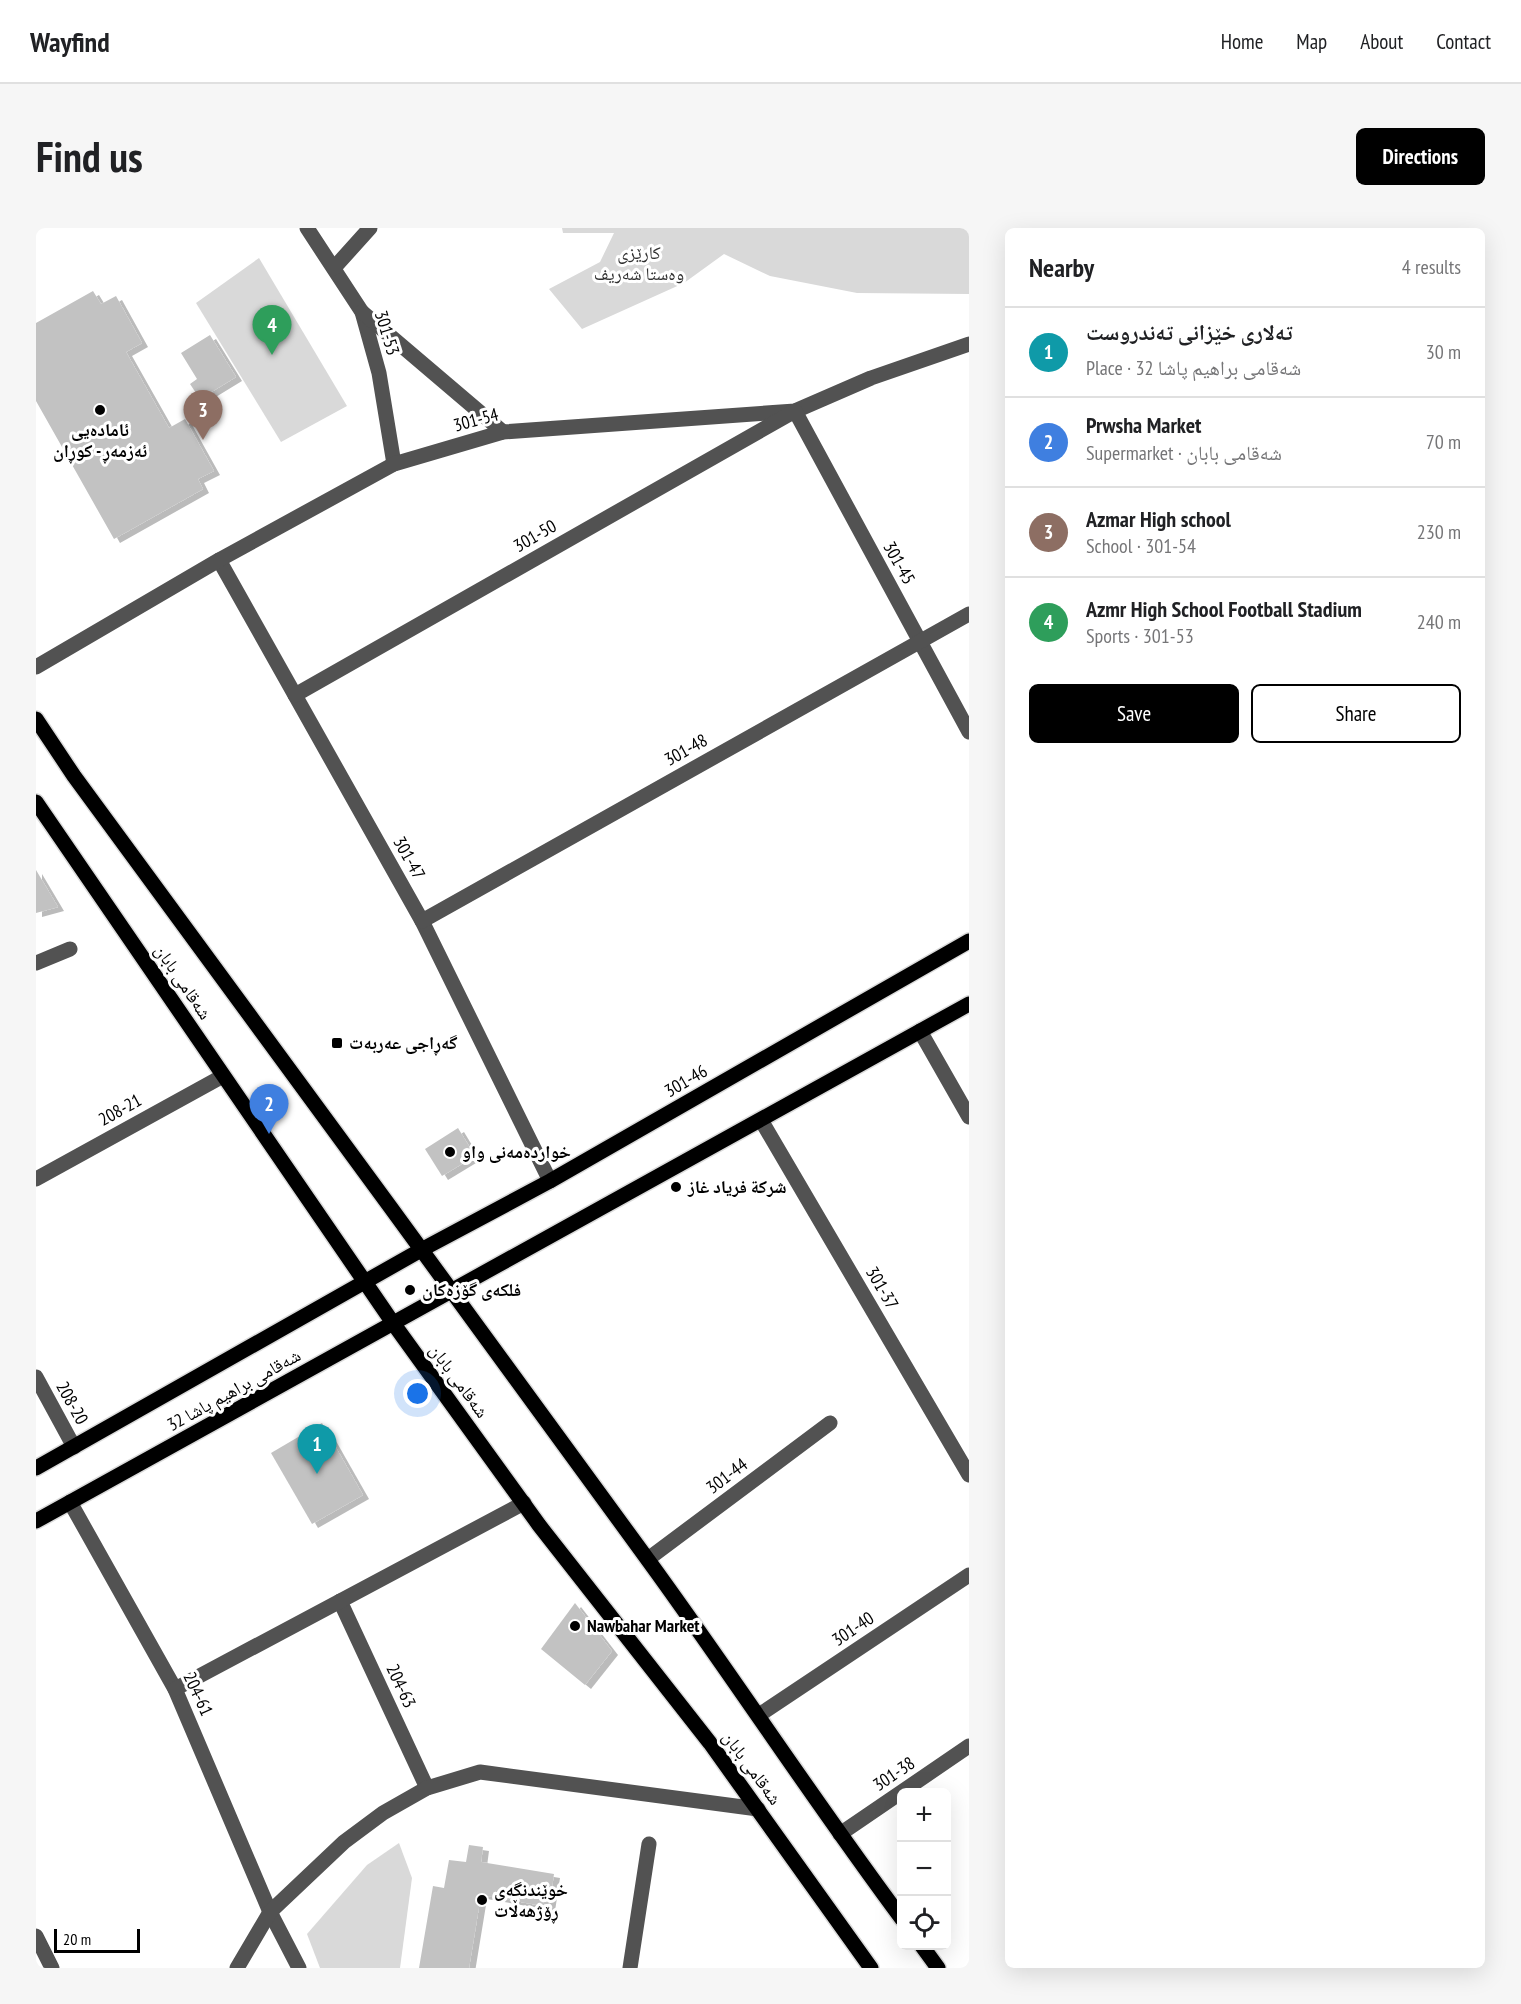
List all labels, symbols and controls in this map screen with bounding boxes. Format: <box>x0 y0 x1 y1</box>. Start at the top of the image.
text: Wayfind <box>30 23 110 60</box>
text: Home <box>1221 28 1263 55</box>
text: Map <box>1296 28 1327 55</box>
text: About <box>1360 28 1403 55</box>
text: Contact <box>1436 28 1491 55</box>
button: Directions <box>1356 128 1485 185</box>
text: Find us <box>36 129 143 184</box>
park label: کارێزی وەستا شەریف <box>594 241 684 285</box>
text: Nearby <box>1029 251 1094 284</box>
text: 4 results <box>1402 254 1461 280</box>
pin: 4 <box>252 306 292 355</box>
street label: 301-53 <box>370 308 405 358</box>
text: تەلاری خێزانی تەندروست <box>1086 318 1293 346</box>
text: 1 <box>1044 339 1053 365</box>
text: 30 m <box>1426 339 1461 365</box>
text: Place · شەقامی براهیم پاشا 32 <box>1086 355 1301 381</box>
pin: 3 <box>184 390 222 440</box>
street label: 301-54 <box>451 402 501 437</box>
marker: ئامادەیی ئەزمەڕ - کوڕان <box>93 403 107 417</box>
text: Prwsha Market <box>1086 411 1202 439</box>
place label: ئامادەیی ئەزمەڕ - کوڕان <box>53 418 147 464</box>
text: 2 <box>1044 429 1053 455</box>
text: 70 m <box>1426 429 1461 455</box>
text: Supermarket · شەقامی بابان <box>1086 440 1282 466</box>
text: Azmar High school <box>1086 505 1231 533</box>
street label: 301-50 <box>509 514 560 557</box>
text: 3 <box>1044 519 1053 545</box>
text: 230 m <box>1417 519 1461 545</box>
text: School · 301-54 <box>1086 533 1196 559</box>
street label: 301-45 <box>878 537 921 588</box>
text: Azmr High School Football Stadium <box>1086 595 1362 623</box>
text: 4 <box>1044 609 1053 635</box>
text: 240 m <box>1417 609 1461 635</box>
text: Sports · 301-53 <box>1086 623 1194 649</box>
button: Save <box>1029 684 1239 743</box>
button: Share <box>1251 684 1461 743</box>
street label: 301-48 <box>660 728 711 771</box>
street label: 301-47 <box>388 832 431 883</box>
street label: شەقامی بابان <box>150 940 217 1024</box>
place label: گەڕاجی عەربەت <box>349 1031 457 1056</box>
marker: گەڕاجی عەربەت <box>330 1036 344 1050</box>
street label: 301-46 <box>660 1059 711 1102</box>
pin: 2 <box>250 1084 288 1134</box>
street label: 208-21 <box>94 1088 145 1131</box>
place label: خواردەمەنی واو <box>462 1140 571 1163</box>
marker: خواردەمەنی واو <box>443 1145 457 1159</box>
place label: شرکة فرياد غاز <box>687 1175 787 1198</box>
marker: شرکة فرياد غاز <box>669 1180 683 1194</box>
street label: 301-37 <box>861 1262 904 1313</box>
place label: فلکەی گۆزەکان <box>422 1278 521 1301</box>
marker: فلکەی گۆزەکان <box>403 1283 417 1297</box>
street label: شەقامی بابان <box>425 1339 494 1422</box>
street label: شەقامی براهیم پاشا 32 <box>163 1343 305 1437</box>
street label: 208-20 <box>51 1377 94 1428</box>
your location <box>403 1379 432 1408</box>
pin: 1 <box>298 1424 336 1474</box>
street label: 301-44 <box>702 1453 752 1499</box>
street label: 301-40 <box>827 1606 878 1651</box>
place label: Nawbahar Market <box>587 1614 700 1637</box>
marker: Nawbahar Market <box>568 1619 582 1633</box>
street label: 204-63 <box>381 1660 422 1711</box>
street label: 204-61 <box>178 1668 219 1719</box>
street label: شەقامی بابان <box>718 1726 787 1809</box>
street label: 301-38 <box>868 1751 919 1796</box>
map controls <box>897 1788 951 1950</box>
button: + <box>897 1788 951 1842</box>
button: − <box>897 1842 951 1896</box>
place label: خوێندنگەی ڕۆژهەڵات <box>494 1878 568 1924</box>
marker: خوێندنگەی ڕۆژهەڵات <box>475 1893 489 1907</box>
button: locate <box>897 1896 951 1950</box>
scale bar <box>54 1926 140 1954</box>
text: 20 m <box>63 1929 91 1949</box>

